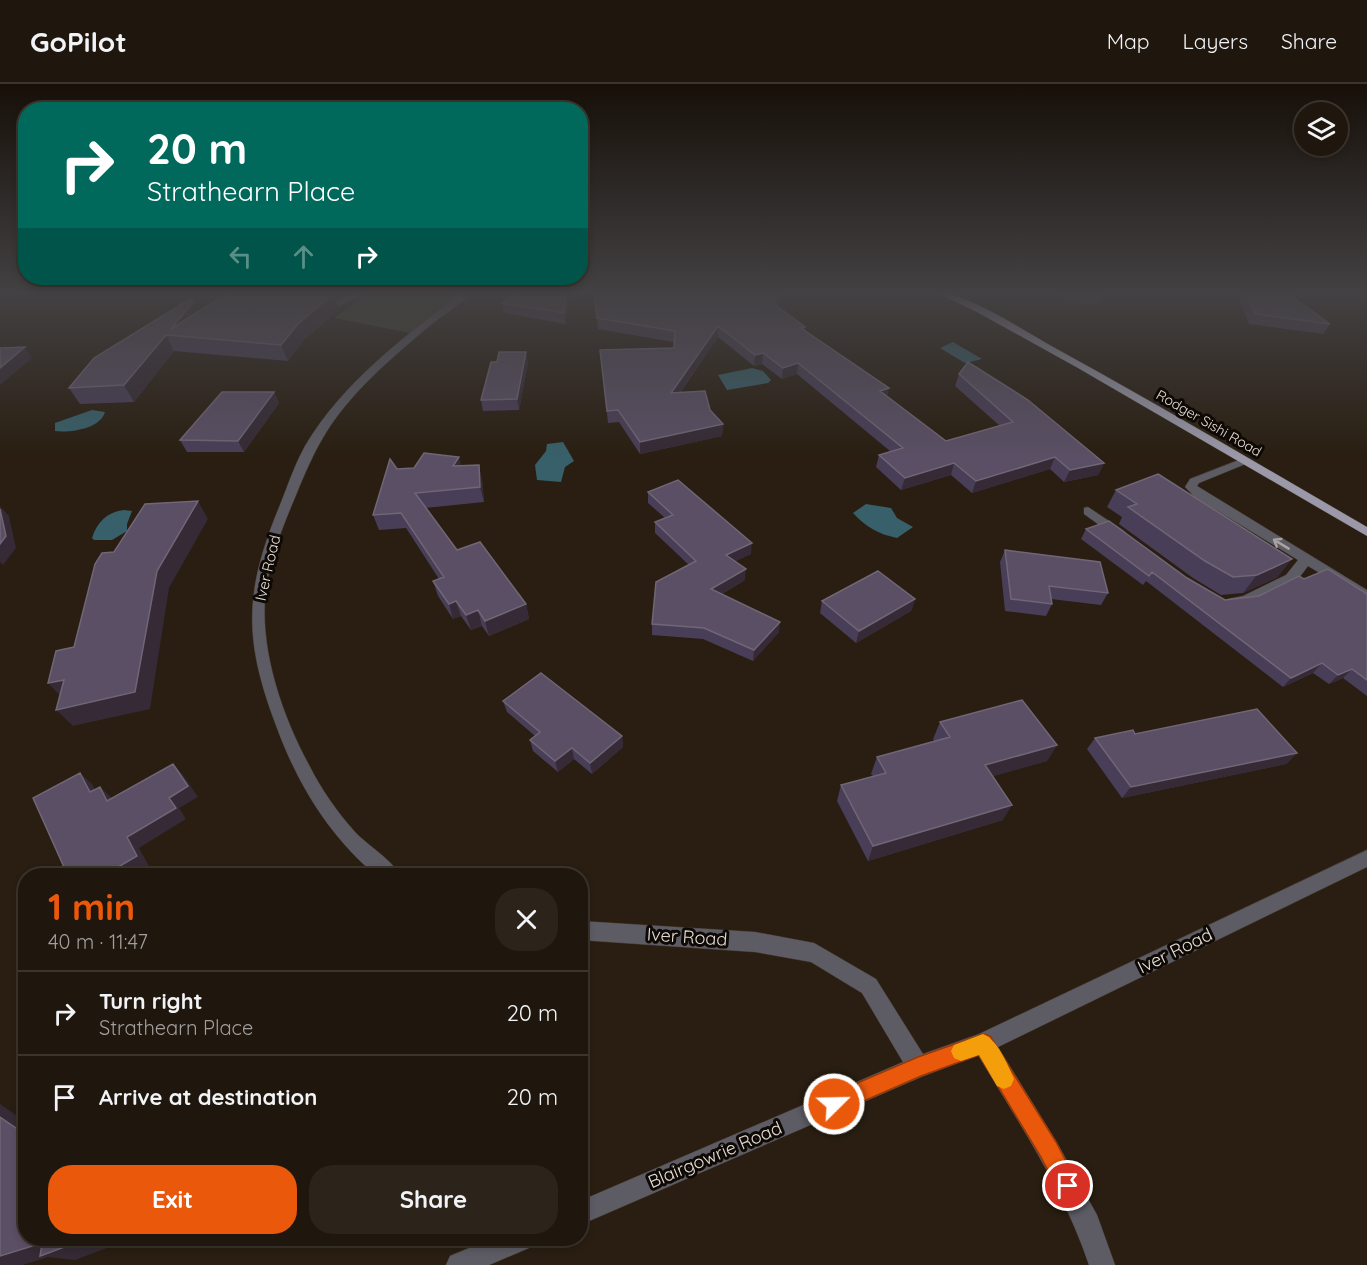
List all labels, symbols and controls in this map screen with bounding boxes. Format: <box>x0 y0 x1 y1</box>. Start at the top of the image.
text: GoPilot <box>30 24 127 59</box>
text: Map <box>1107 28 1150 54</box>
text: Layers <box>1183 28 1248 54</box>
text: Share <box>1281 28 1337 54</box>
map controls <box>1294 102 1348 156</box>
button: layers <box>1294 102 1348 156</box>
text: 20 m <box>147 122 247 175</box>
icon: right <box>48 126 126 204</box>
text: Strathearn Place <box>147 174 355 208</box>
icon: left <box>224 240 257 273</box>
icon: ahead <box>287 240 320 273</box>
icon: right <box>350 240 383 273</box>
street label: Rodger Sishi Road <box>1153 386 1265 460</box>
street label: Iver Road <box>251 533 284 603</box>
one-way arrow <box>1273 537 1290 549</box>
text: 1 min <box>48 884 135 929</box>
button: close <box>495 888 558 951</box>
street label: Iver Road <box>646 922 728 951</box>
street label: Iver Road <box>1134 923 1216 979</box>
text: 40 m · 11:47 <box>48 929 148 954</box>
text: Turn right <box>99 987 203 1015</box>
icon: right <box>48 997 81 1030</box>
text: 20 m <box>507 999 558 1027</box>
text: Strathearn Place <box>99 1015 253 1040</box>
position arrow <box>802 1072 866 1136</box>
icon: arrive <box>48 1081 81 1114</box>
text: Arrive at destination <box>99 1083 317 1111</box>
text: 20 m <box>507 1083 558 1111</box>
street label: Blairgowrie Road <box>644 1116 785 1193</box>
pin <box>1042 1160 1093 1211</box>
button: Exit <box>48 1165 297 1234</box>
button: Share <box>309 1165 558 1234</box>
icon: arrive <box>1051 1169 1084 1202</box>

